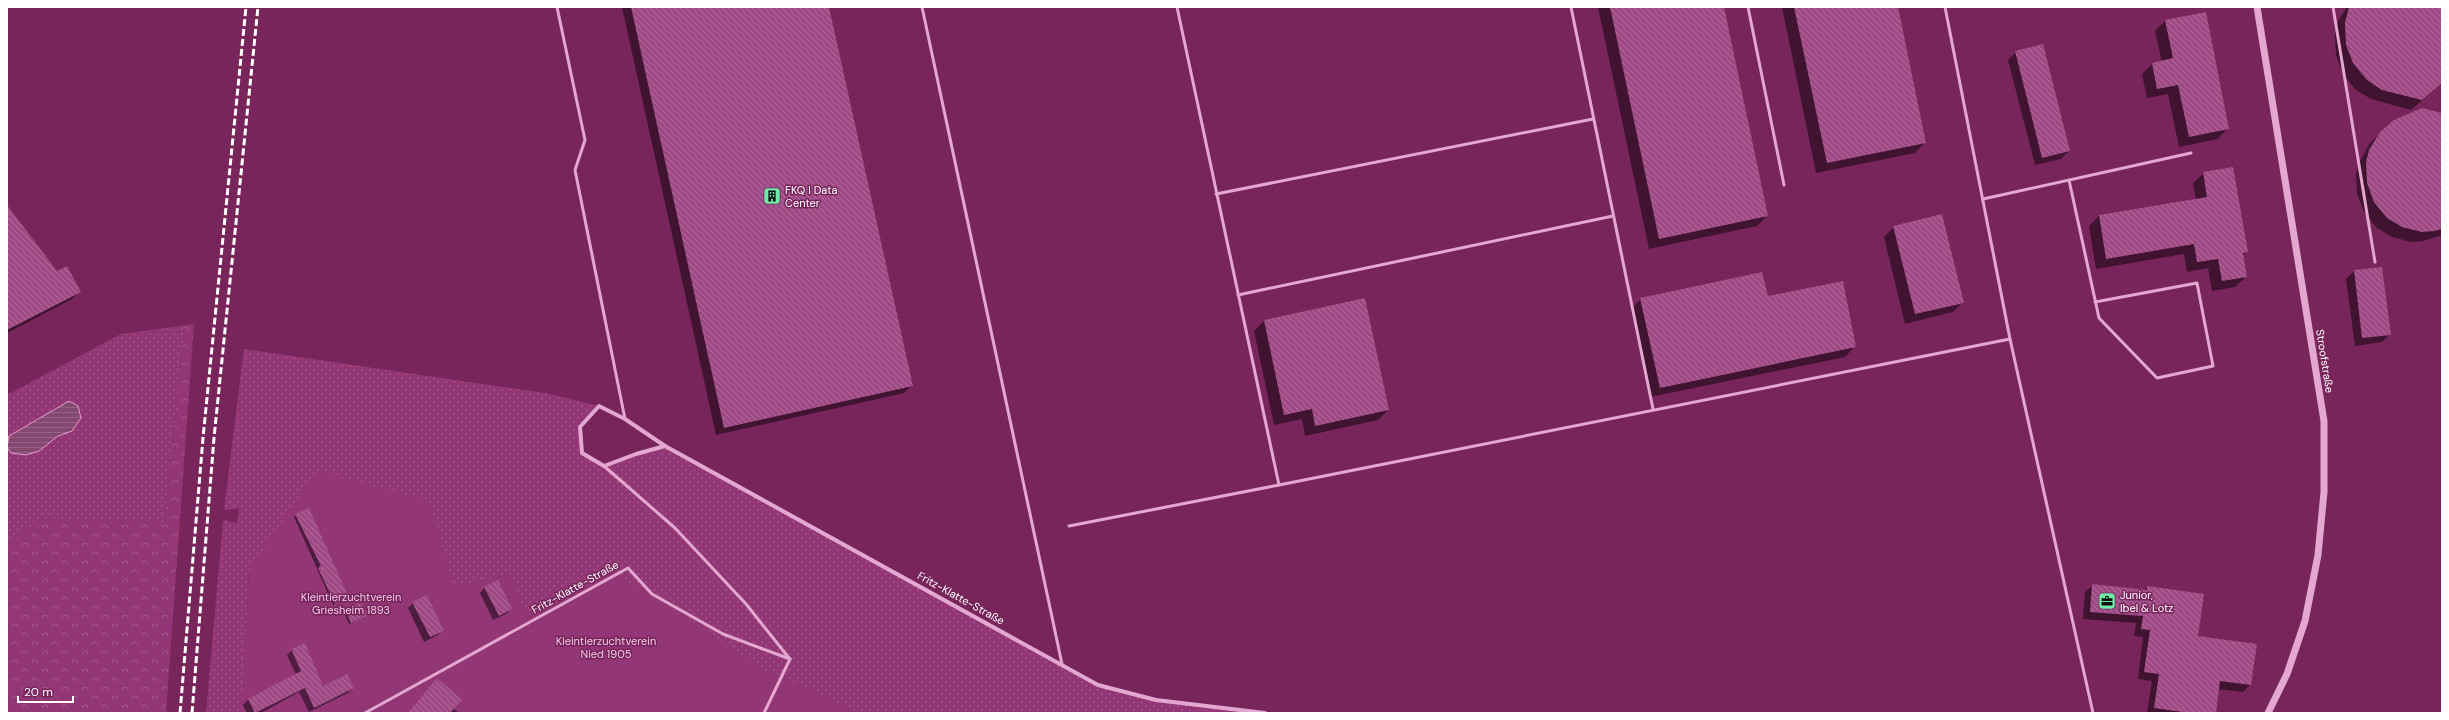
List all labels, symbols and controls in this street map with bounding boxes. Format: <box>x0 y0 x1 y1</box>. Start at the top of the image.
place label: FKQ I Data Center <box>785 183 838 210</box>
building icon: FKQ I Data Center <box>762 186 782 206</box>
street label: Stroofstraße <box>2313 328 2337 394</box>
street label: Fritz-Klatte-Straße <box>529 557 621 617</box>
street label: Fritz-Klatte-Straße <box>915 568 1007 628</box>
place label: Junior, Ibel & Lotz <box>2120 588 2173 615</box>
park label: Kleintierzuchtverein Griesheim 1893 <box>301 590 401 617</box>
office icon: Junior, Ibel & Lotz <box>2097 591 2117 611</box>
park label: Kleintierzuchtverein Nied 1905 <box>556 634 656 661</box>
scale bar <box>18 678 73 704</box>
text: 20 m <box>24 684 53 700</box>

